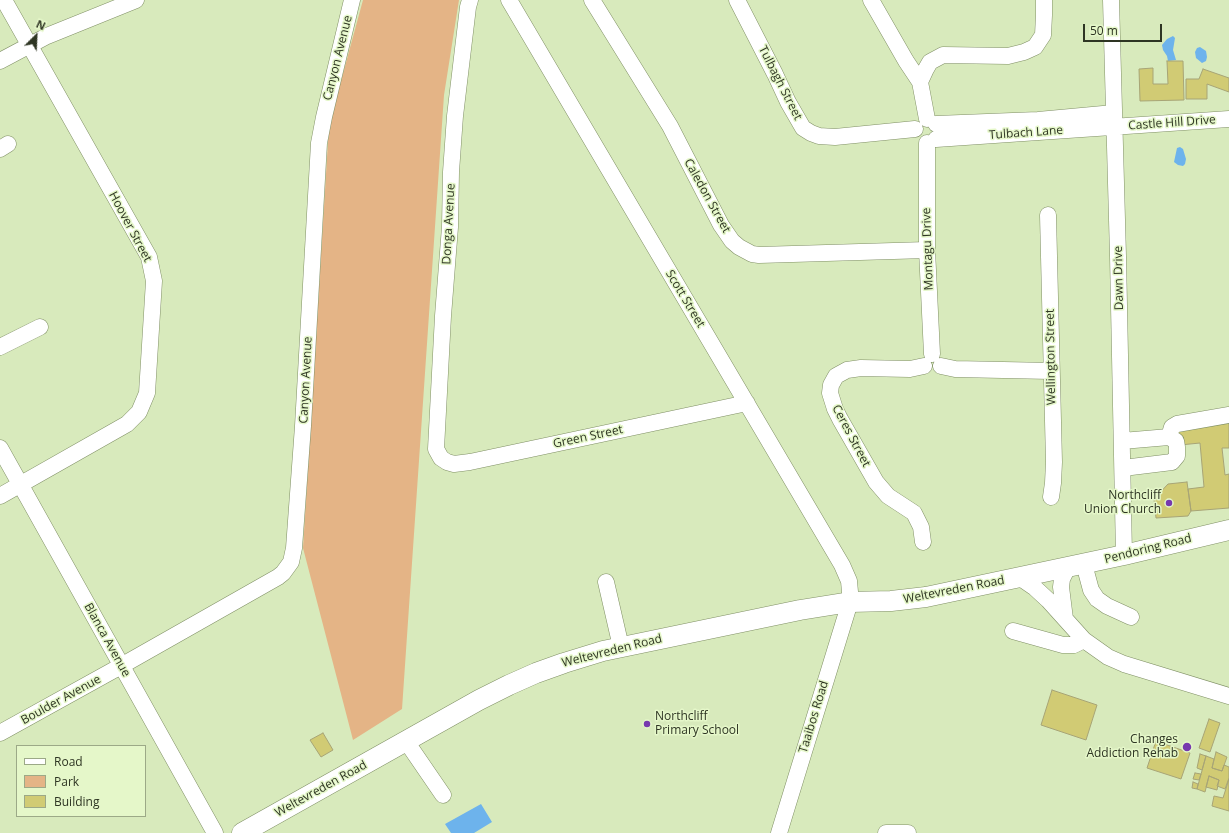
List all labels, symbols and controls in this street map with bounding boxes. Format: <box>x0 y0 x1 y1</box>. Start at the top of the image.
street label: Canyon Avenue <box>320 14 356 102</box>
north arrow <box>16 16 56 56</box>
text: N <box>34 16 48 33</box>
scale bar <box>1085 16 1164 42</box>
text: 50 m <box>1090 22 1118 39</box>
street label: Tulbagh Street <box>755 43 805 123</box>
street label: Castle Hill Drive <box>1128 113 1216 133</box>
street label: Tulbach Lane <box>988 123 1064 143</box>
street label: Caledon Street <box>681 156 733 236</box>
street label: Donga Avenue <box>440 183 458 265</box>
street label: Hoover Street <box>105 189 155 265</box>
street label: Montagu Drive <box>919 207 937 291</box>
street label: Dawn Drive <box>1111 246 1127 310</box>
street label: Scott Street <box>662 268 708 330</box>
street label: Wellington Street <box>1043 309 1059 405</box>
street label: Canyon Avenue <box>297 336 315 424</box>
street label: Ceres Street <box>829 402 873 470</box>
street label: Green Street <box>552 423 624 451</box>
place label: Northcliff Union Church <box>1084 489 1161 517</box>
marker: Northcliff Union Church <box>1164 498 1174 508</box>
street label: Pendoring Road <box>1103 531 1193 567</box>
street label: Weltevreden Road <box>902 573 1006 607</box>
street label: Blanca Avenue <box>81 601 133 679</box>
street label: Weltevreden Road <box>560 632 664 670</box>
street label: Boulder Avenue <box>18 672 104 728</box>
street label: Taaibos Road <box>796 679 832 755</box>
place label: Northcliff Primary School <box>655 710 739 738</box>
marker: Northcliff Primary School <box>642 719 652 729</box>
place label: Changes Addiction Rehab <box>1086 733 1178 761</box>
marker: Changes Addiction Rehab <box>1181 741 1193 753</box>
legend <box>16 745 146 817</box>
text: Road <box>54 753 83 770</box>
street label: Weltevreden Road <box>273 758 369 820</box>
text: Park <box>54 773 79 790</box>
text: Building <box>54 793 99 810</box>

